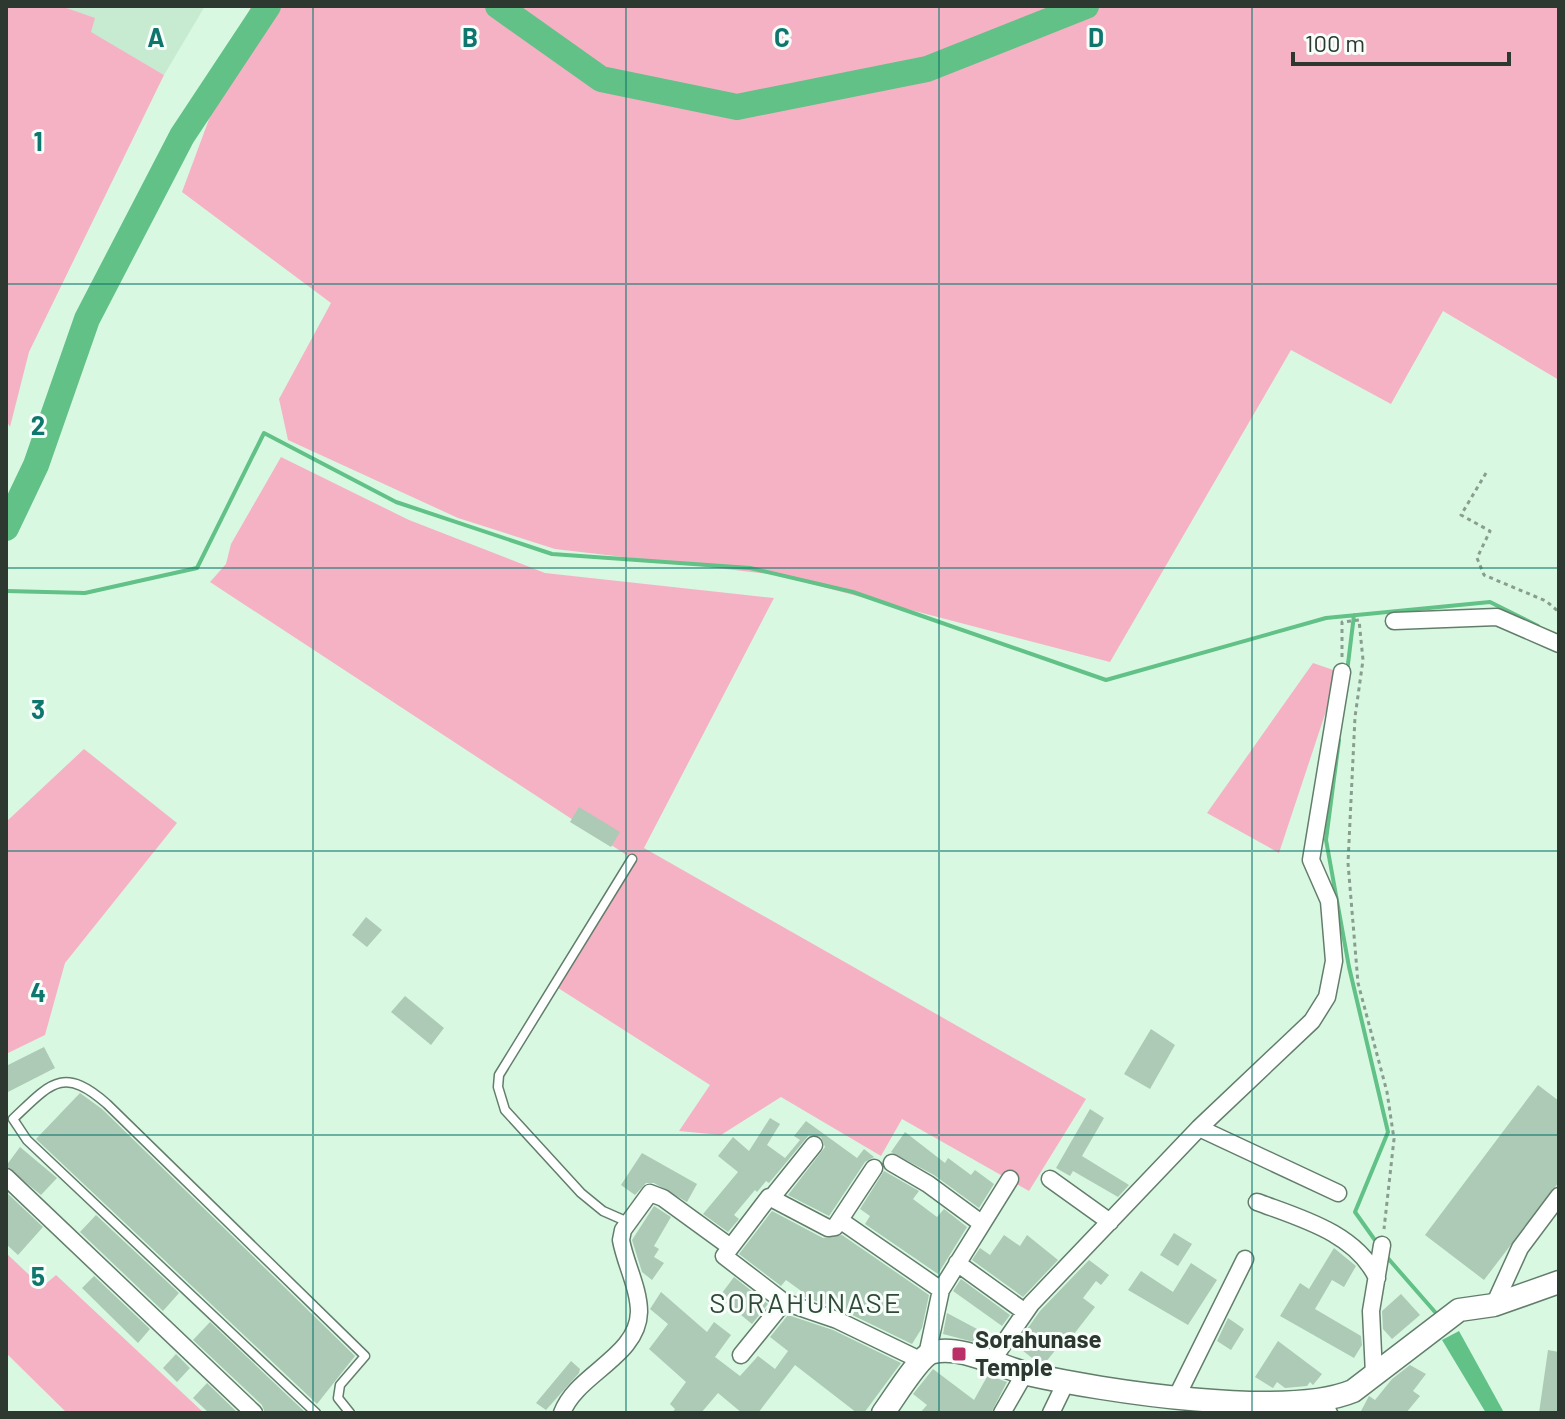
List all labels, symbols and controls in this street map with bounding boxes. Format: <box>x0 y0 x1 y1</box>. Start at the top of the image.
scale bar <box>1293 16 1509 66</box>
text: A <box>147 21 165 52</box>
text: B <box>462 21 478 52</box>
text: C <box>774 21 790 52</box>
text: D <box>1088 21 1104 52</box>
text: 100 m <box>1305 28 1365 57</box>
text: 1 <box>33 125 43 156</box>
text: 2 <box>31 409 45 440</box>
text: 3 <box>31 693 45 724</box>
text: 4 <box>30 976 46 1007</box>
text: 5 <box>31 1260 45 1291</box>
district label: SORAHUNASE <box>709 1285 903 1319</box>
place label: Sorahunase Temple <box>975 1324 1102 1381</box>
marker: Sorahunase Temple <box>950 1345 968 1363</box>

